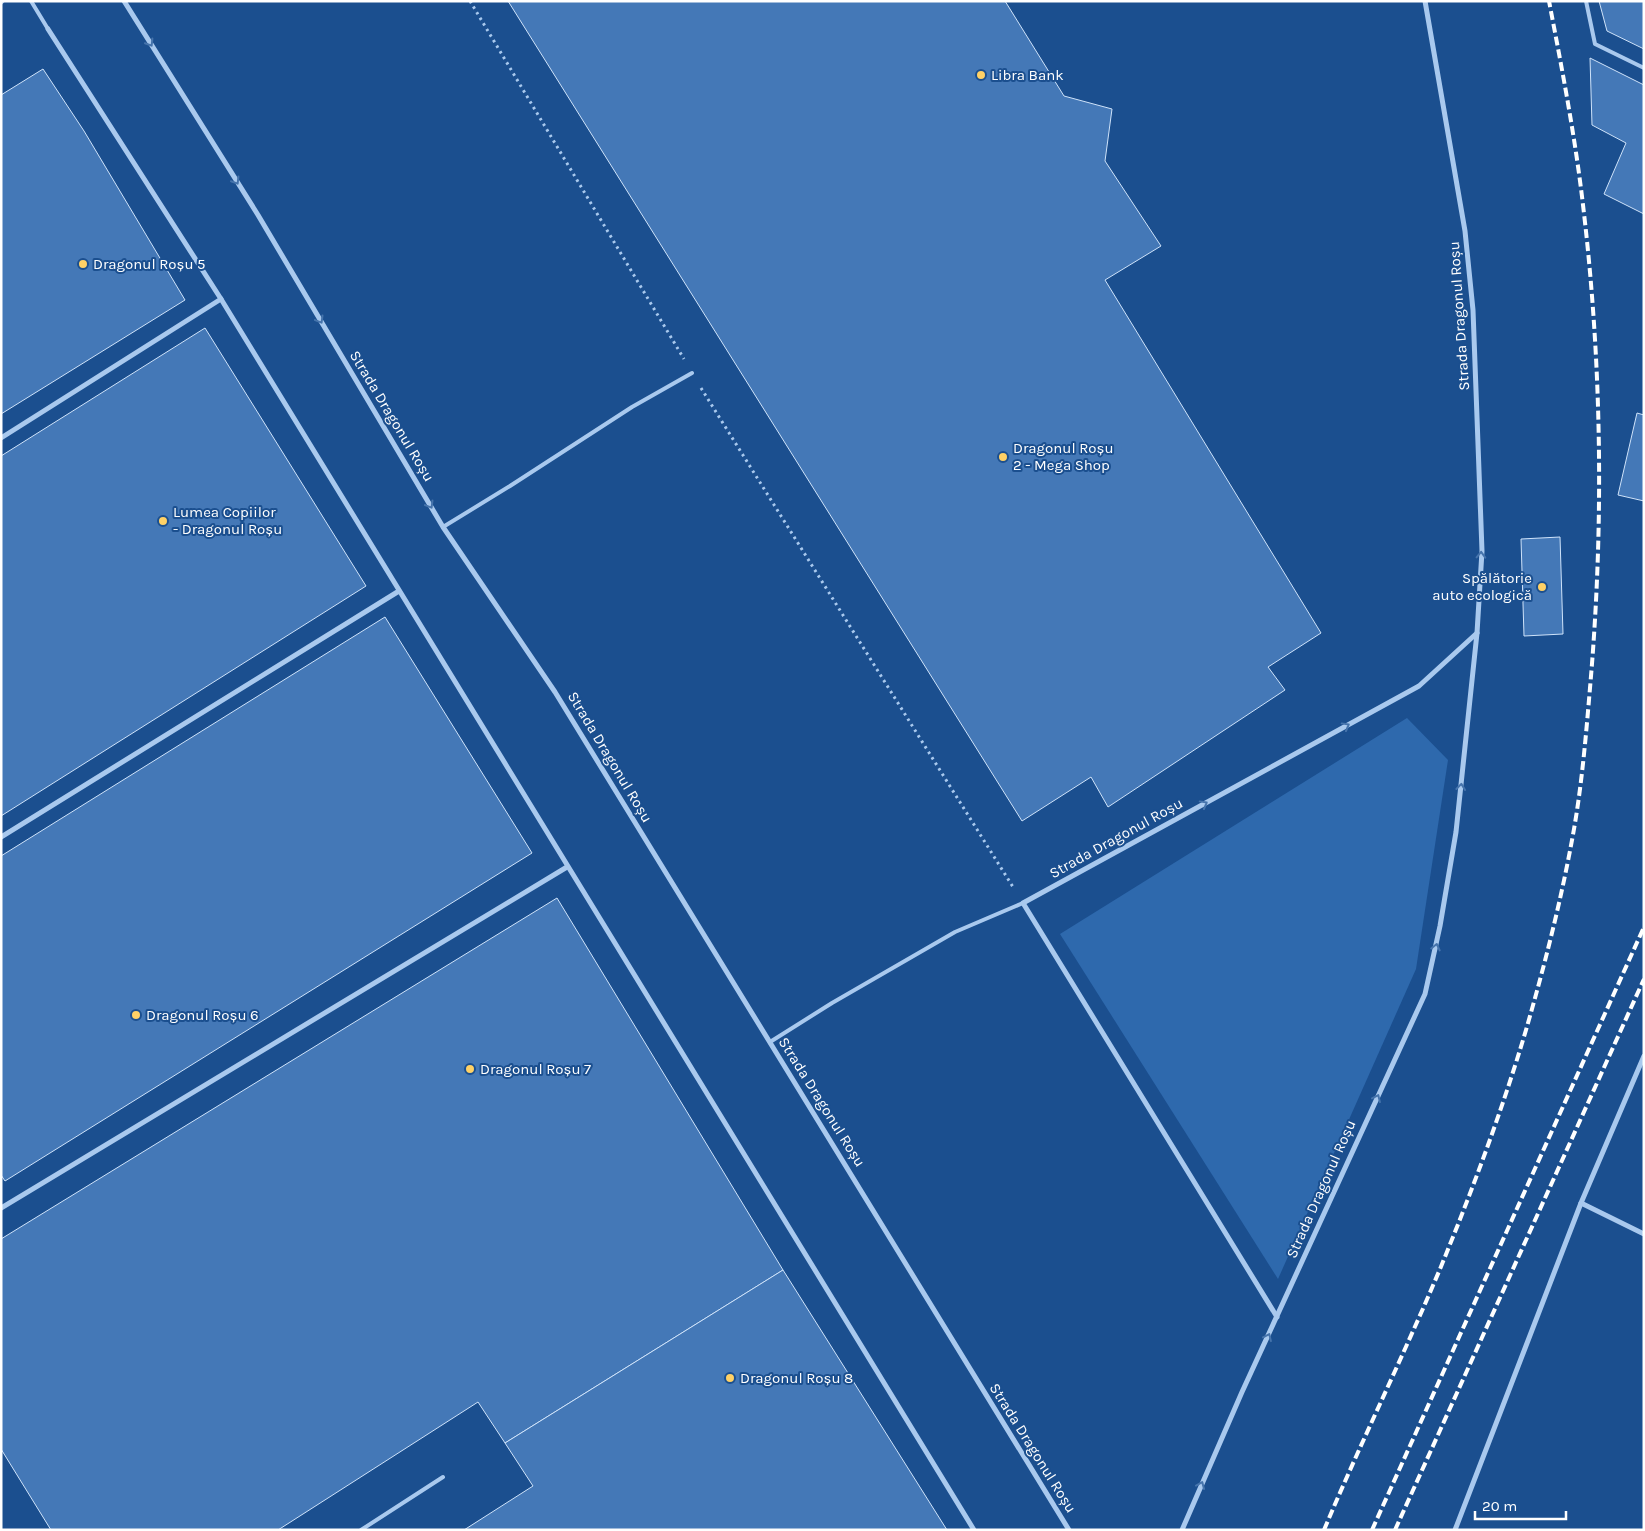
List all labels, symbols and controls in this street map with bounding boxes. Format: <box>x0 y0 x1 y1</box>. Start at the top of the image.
one-way arrow <box>144 37 153 46</box>
place label: Libra Bank <box>991 66 1064 84</box>
marker: Libra Bank <box>975 69 987 81</box>
one-way arrow <box>230 175 239 184</box>
street label: Strada Dragonul Roșu <box>1445 241 1473 391</box>
place label: Dragonul Roșu 5 <box>93 255 206 273</box>
marker: Dragonul Roșu 5 <box>77 258 89 270</box>
one-way arrow <box>313 314 323 323</box>
street label: Strada Dragonul Roșu <box>346 347 438 485</box>
place label: Dragonul Roșu 2 - Mega Shop <box>1013 439 1114 474</box>
marker: Dragonul Roșu 2 - Mega Shop <box>997 451 1009 463</box>
one-way arrow <box>423 499 433 508</box>
place label: Lumea Copiilor - Dragonul Roșu <box>173 503 282 538</box>
marker: Lumea Copiilor - Dragonul Roșu <box>157 515 169 527</box>
one-way arrow <box>1476 551 1487 559</box>
place label: Spălătorie auto ecologică <box>1432 569 1532 604</box>
marker: Spălătorie auto ecologică <box>1536 581 1548 593</box>
street label: Strada Dragonul Roșu <box>564 688 656 826</box>
one-way arrow <box>1341 722 1350 732</box>
one-way arrow <box>1455 782 1466 790</box>
street label: Strada Dragonul Roșu <box>1046 794 1186 882</box>
one-way arrow <box>1199 800 1208 810</box>
one-way arrow <box>1430 943 1441 952</box>
place label: Dragonul Roșu 6 <box>146 1006 259 1024</box>
marker: Dragonul Roșu 6 <box>130 1009 142 1021</box>
street label: Strada Dragonul Roșu <box>775 1034 869 1170</box>
place label: Dragonul Roșu 7 <box>480 1060 591 1078</box>
marker: Dragonul Roșu 7 <box>464 1063 476 1075</box>
one-way arrow <box>1370 1094 1381 1103</box>
street label: Strada Dragonul Roșu <box>1282 1117 1360 1261</box>
one-way arrow <box>1262 1333 1272 1342</box>
place label: Dragonul Roșu 8 <box>740 1369 853 1387</box>
marker: Dragonul Roșu 8 <box>724 1372 736 1384</box>
street label: Strada Dragonul Roșu <box>986 1380 1080 1516</box>
one-way arrow <box>1195 1481 1206 1490</box>
scale bar <box>1475 1488 1566 1520</box>
text: 20 m <box>1482 1497 1517 1515</box>

